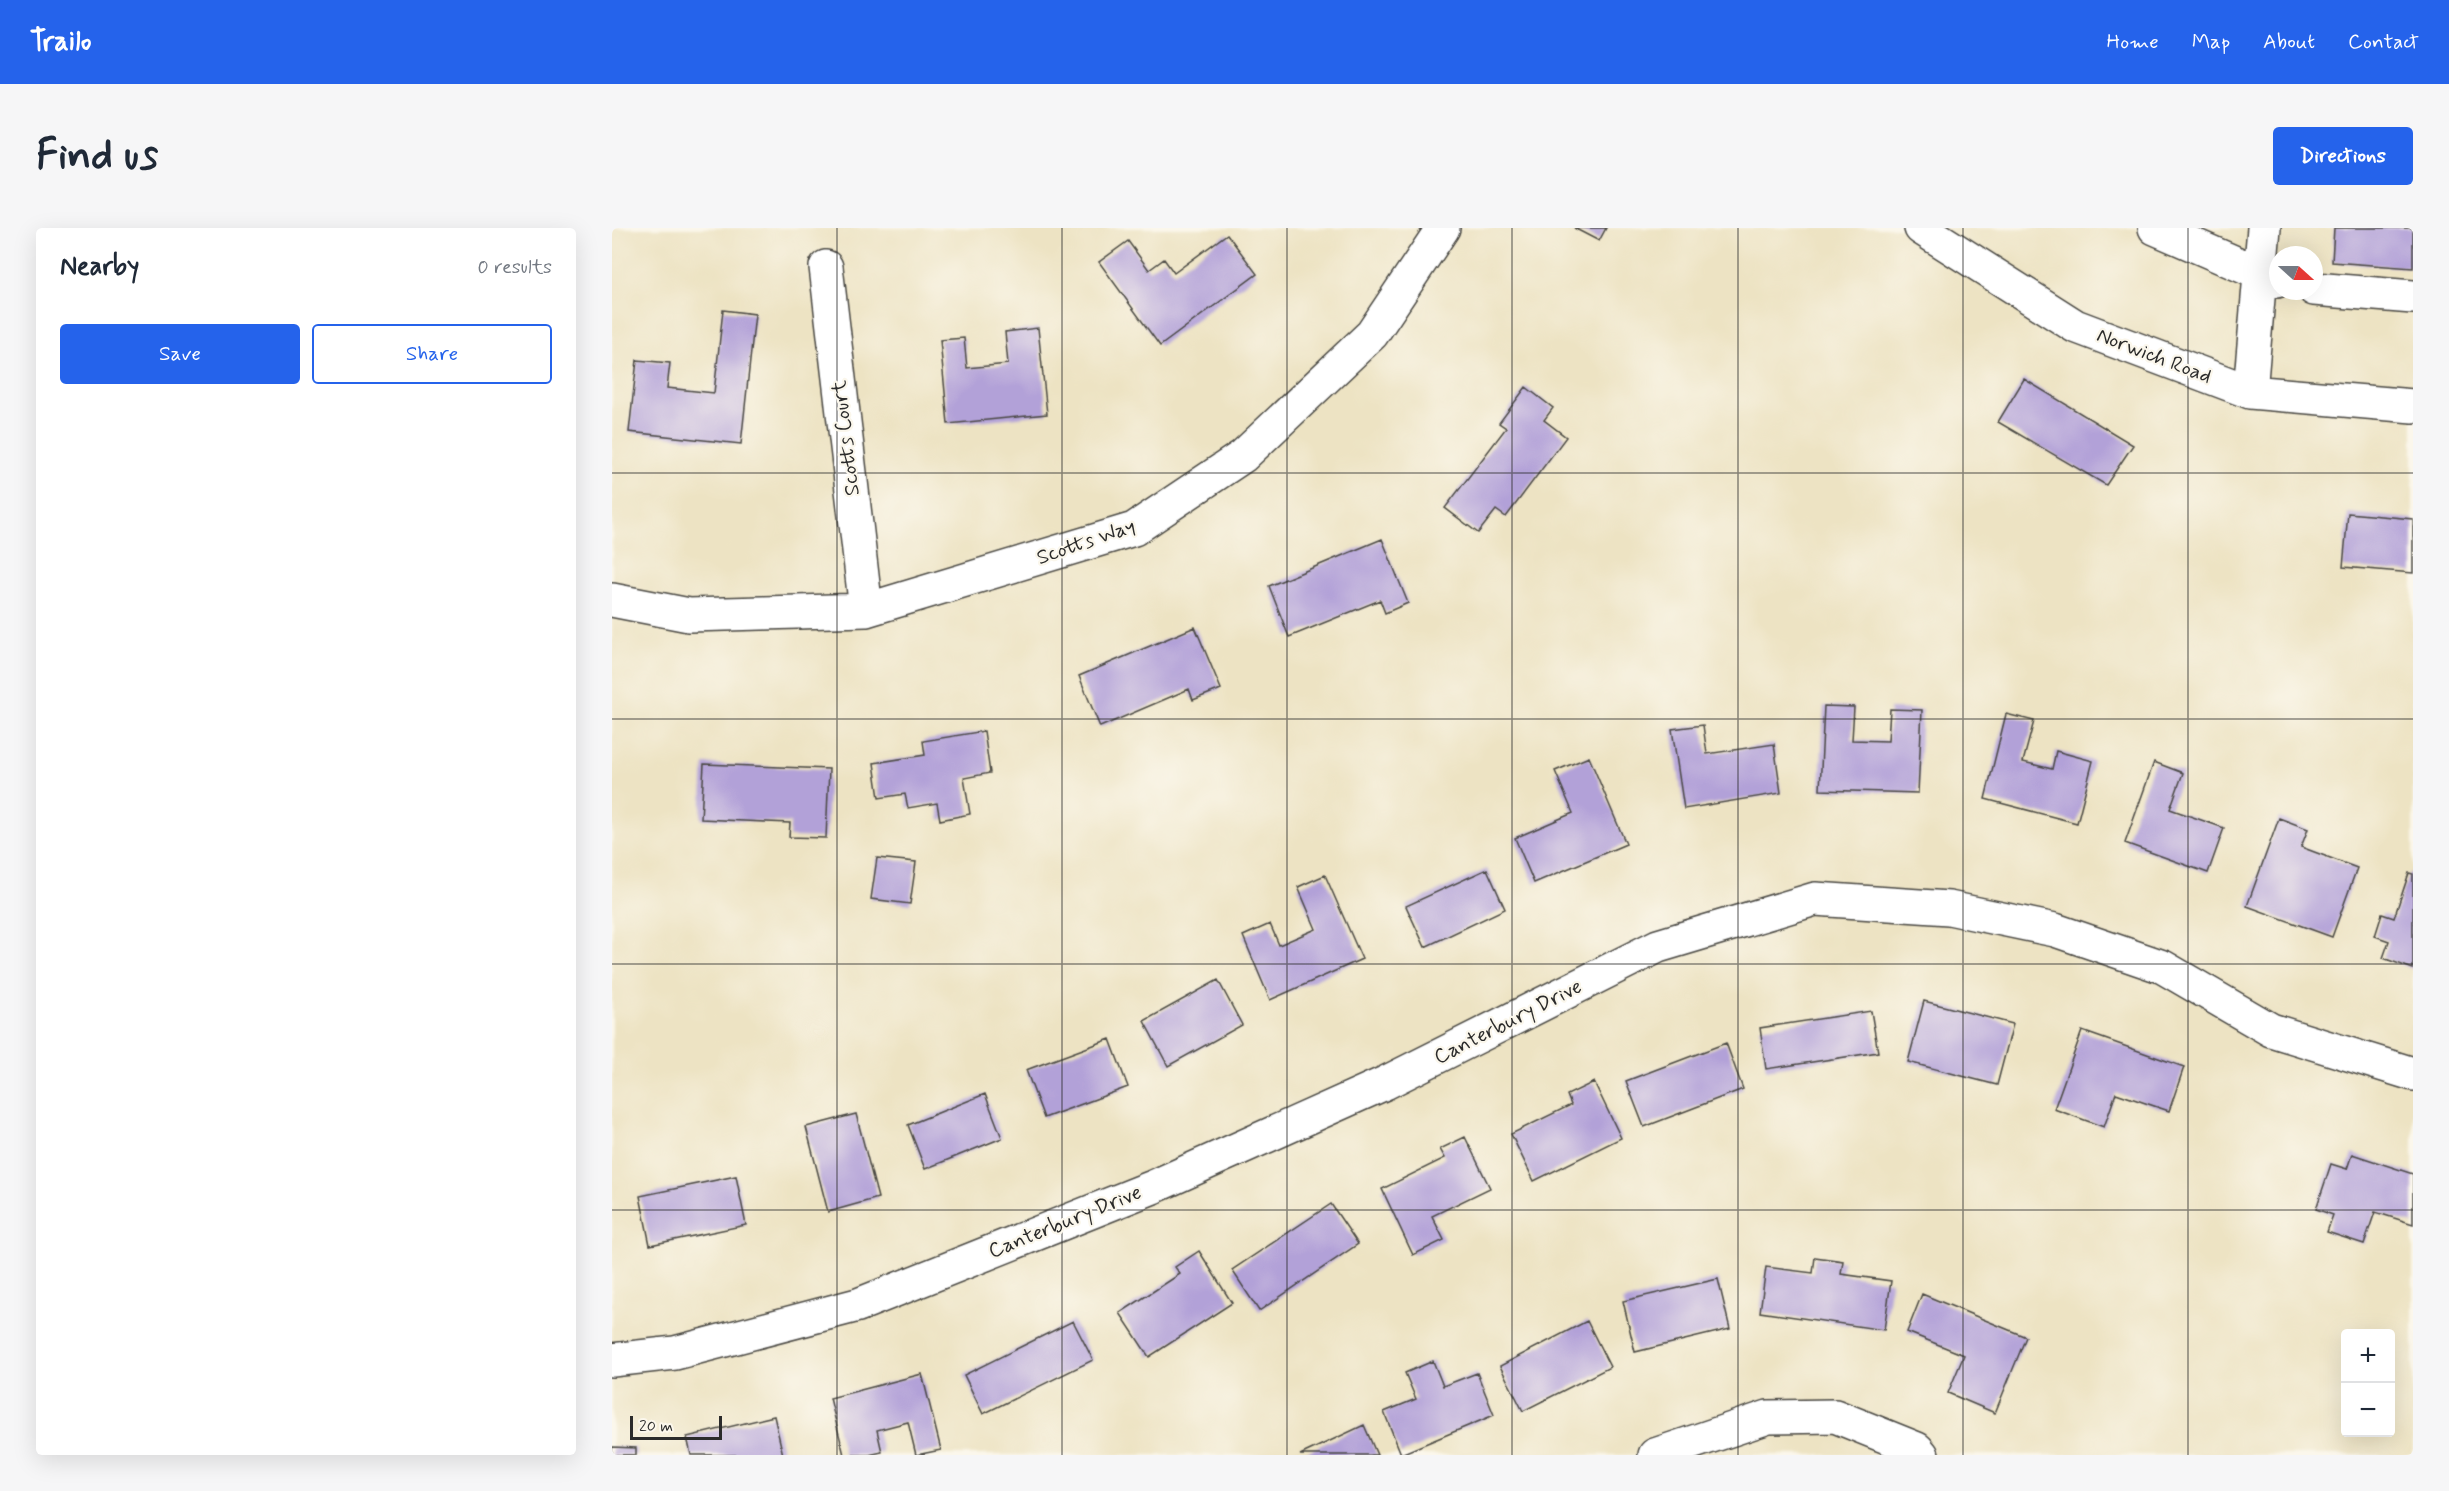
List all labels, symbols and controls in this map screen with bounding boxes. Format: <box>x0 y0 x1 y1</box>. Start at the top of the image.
text: Trailo <box>30 24 91 61</box>
text: Home <box>2107 28 2159 56</box>
text: Map <box>2192 28 2230 56</box>
text: About <box>2263 28 2315 56</box>
text: Contact <box>2348 28 2419 56</box>
button: Directions <box>2273 127 2413 185</box>
text: Find us <box>36 129 158 184</box>
north arrow <box>2269 246 2323 300</box>
text: Nearby <box>60 250 139 284</box>
text: 0 results <box>478 254 552 281</box>
street label: Norwich Road <box>2093 321 2215 391</box>
button: Save <box>60 324 300 384</box>
button: Share <box>312 324 552 384</box>
street label: Scotts Court <box>825 378 867 497</box>
street label: Scotts Way <box>1033 512 1139 572</box>
street label: Canterbury Drive <box>1429 973 1587 1071</box>
street label: Canterbury Drive <box>984 1179 1146 1265</box>
map controls <box>2341 1329 2395 1437</box>
button: + <box>2341 1329 2395 1383</box>
button: − <box>2341 1383 2395 1437</box>
scale bar <box>630 1413 722 1440</box>
text: 20 m <box>639 1416 673 1437</box>

